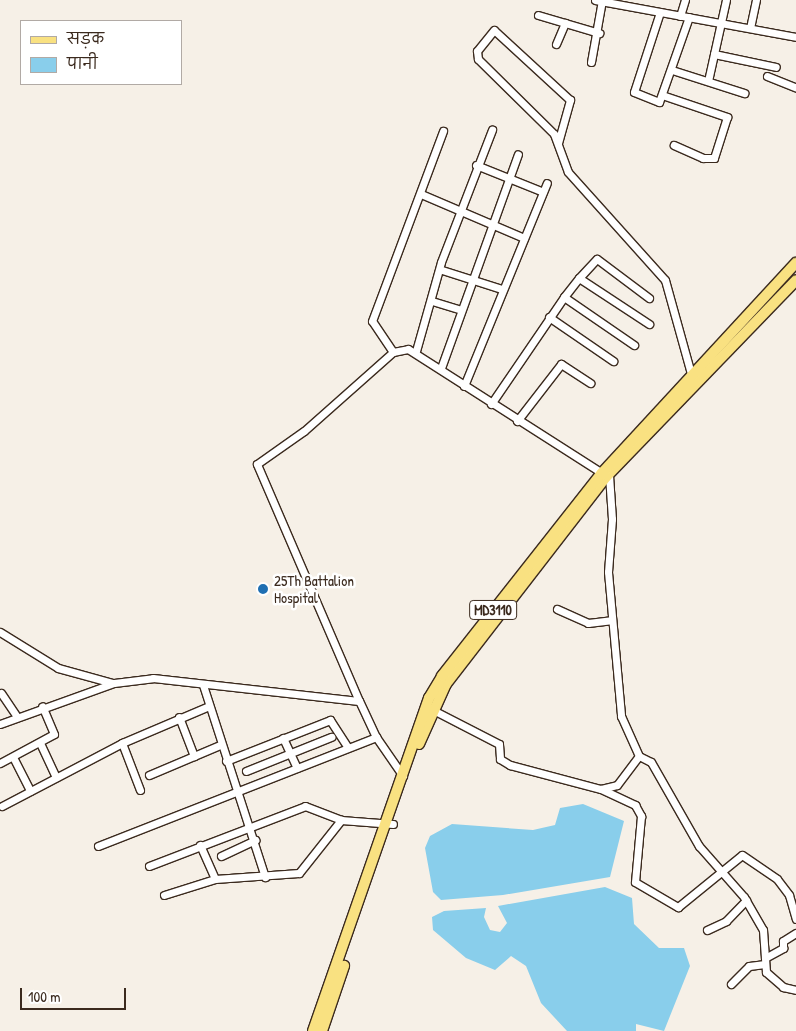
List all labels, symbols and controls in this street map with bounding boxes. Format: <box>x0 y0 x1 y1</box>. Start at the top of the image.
legend <box>20 20 182 85</box>
text: सड़क <box>67 28 104 49</box>
text: पानी <box>67 53 98 74</box>
place label: 25Th Battalion Hospital <box>274 571 354 606</box>
marker: 25Th Battalion Hospital <box>256 582 270 596</box>
road number: MD3110 <box>468 598 518 622</box>
scale bar <box>22 978 129 1010</box>
text: 100 m <box>28 986 61 1007</box>

